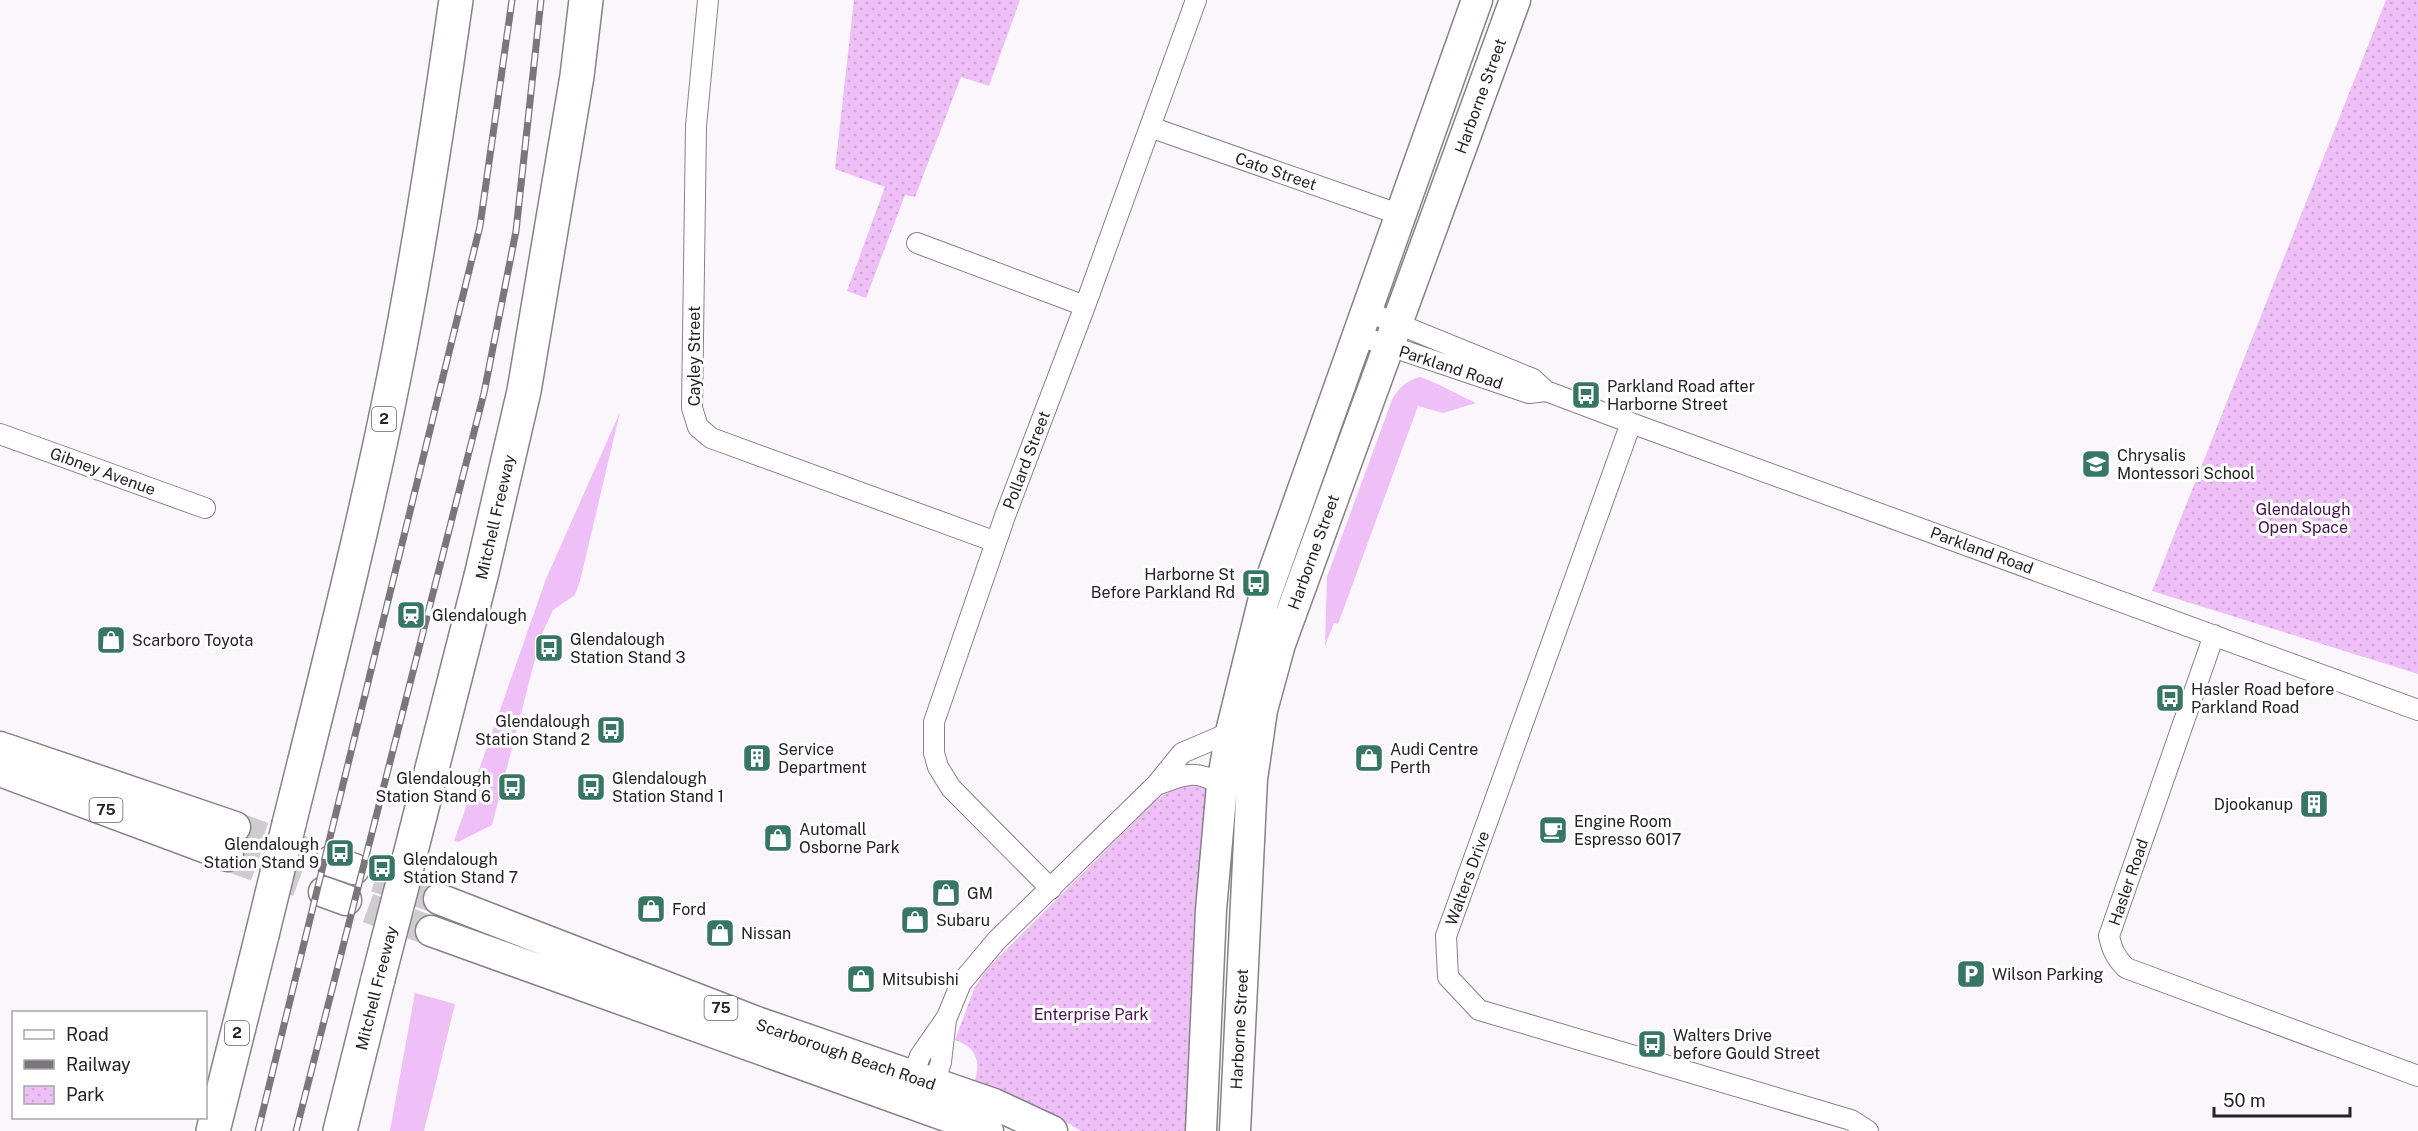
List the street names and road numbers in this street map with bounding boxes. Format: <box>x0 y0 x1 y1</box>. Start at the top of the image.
street label: Harborne Street <box>1451 36 1510 156</box>
street label: Cato Street <box>1233 149 1319 194</box>
street label: Cayley Street <box>685 306 704 406</box>
street label: Parkland Road <box>1396 342 1505 393</box>
road number: 2 <box>372 407 396 431</box>
street label: Pollard Street <box>999 408 1054 512</box>
street label: Gibney Avenue <box>47 444 158 499</box>
street label: Mitchell Freeway <box>472 452 519 581</box>
street label: Harborne Street <box>1284 492 1343 612</box>
street label: Parkland Road <box>1928 523 2036 578</box>
road number: 75 <box>90 798 122 822</box>
street label: Walters Drive <box>1442 828 1493 928</box>
street label: Hasler Road <box>2105 836 2152 928</box>
street label: Mitchell Freeway <box>352 924 401 1052</box>
street label: Harborne Street <box>1227 968 1252 1090</box>
road number: 75 <box>704 996 738 1020</box>
street label: Scarborough Beach Road <box>754 1015 938 1094</box>
road number: 2 <box>225 1021 249 1045</box>

